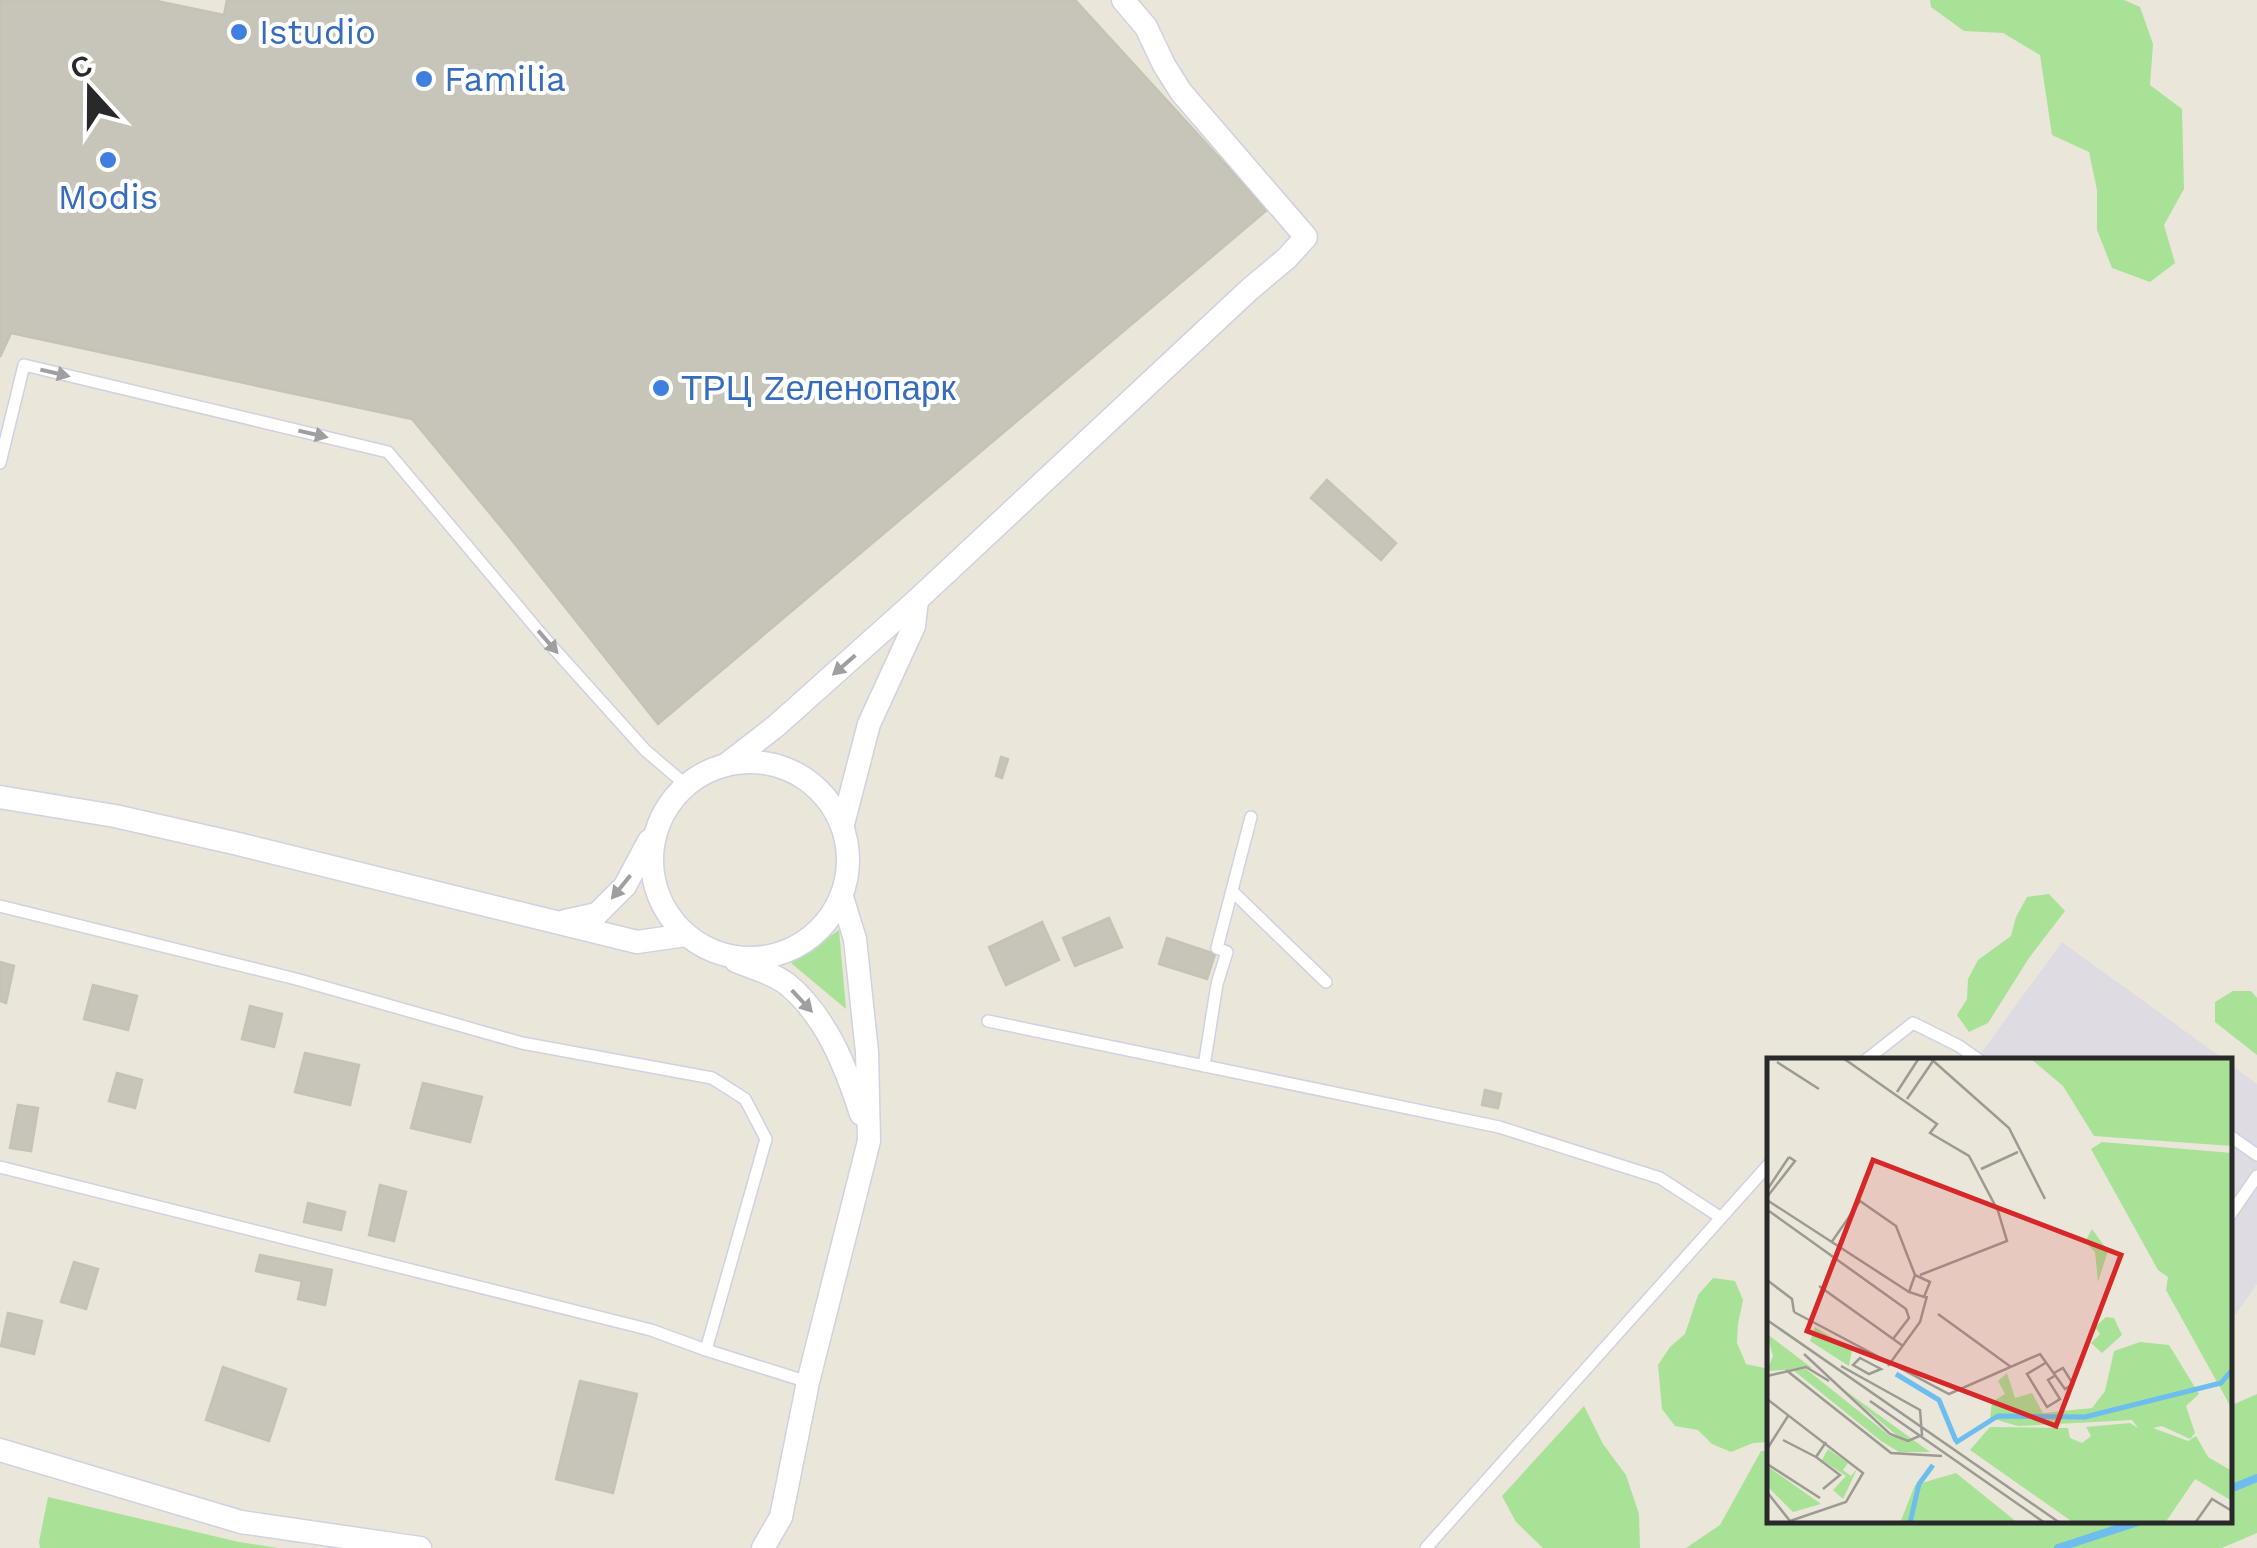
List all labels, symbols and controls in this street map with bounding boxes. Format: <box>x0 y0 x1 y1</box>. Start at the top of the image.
place label: Istudio <box>259 11 376 53</box>
marker: Istudio <box>228 21 250 43</box>
north arrow <box>40 40 140 140</box>
text: С <box>66 48 97 86</box>
place label: Familia <box>444 58 566 100</box>
marker: Familia <box>413 68 435 90</box>
marker: Modis <box>97 149 119 171</box>
place label: Modis <box>58 176 158 218</box>
one-way arrow <box>40 366 71 381</box>
place label: ТРЦ Zеленопарк <box>681 367 956 409</box>
marker: ТРЦ Zеленопарк <box>650 377 672 399</box>
one-way arrow <box>298 427 329 442</box>
one-way arrow <box>536 629 558 654</box>
one-way arrow <box>832 653 857 675</box>
one-way arrow <box>611 875 632 900</box>
one-way arrow <box>790 988 813 1012</box>
inset map <box>1767 1058 2232 1523</box>

